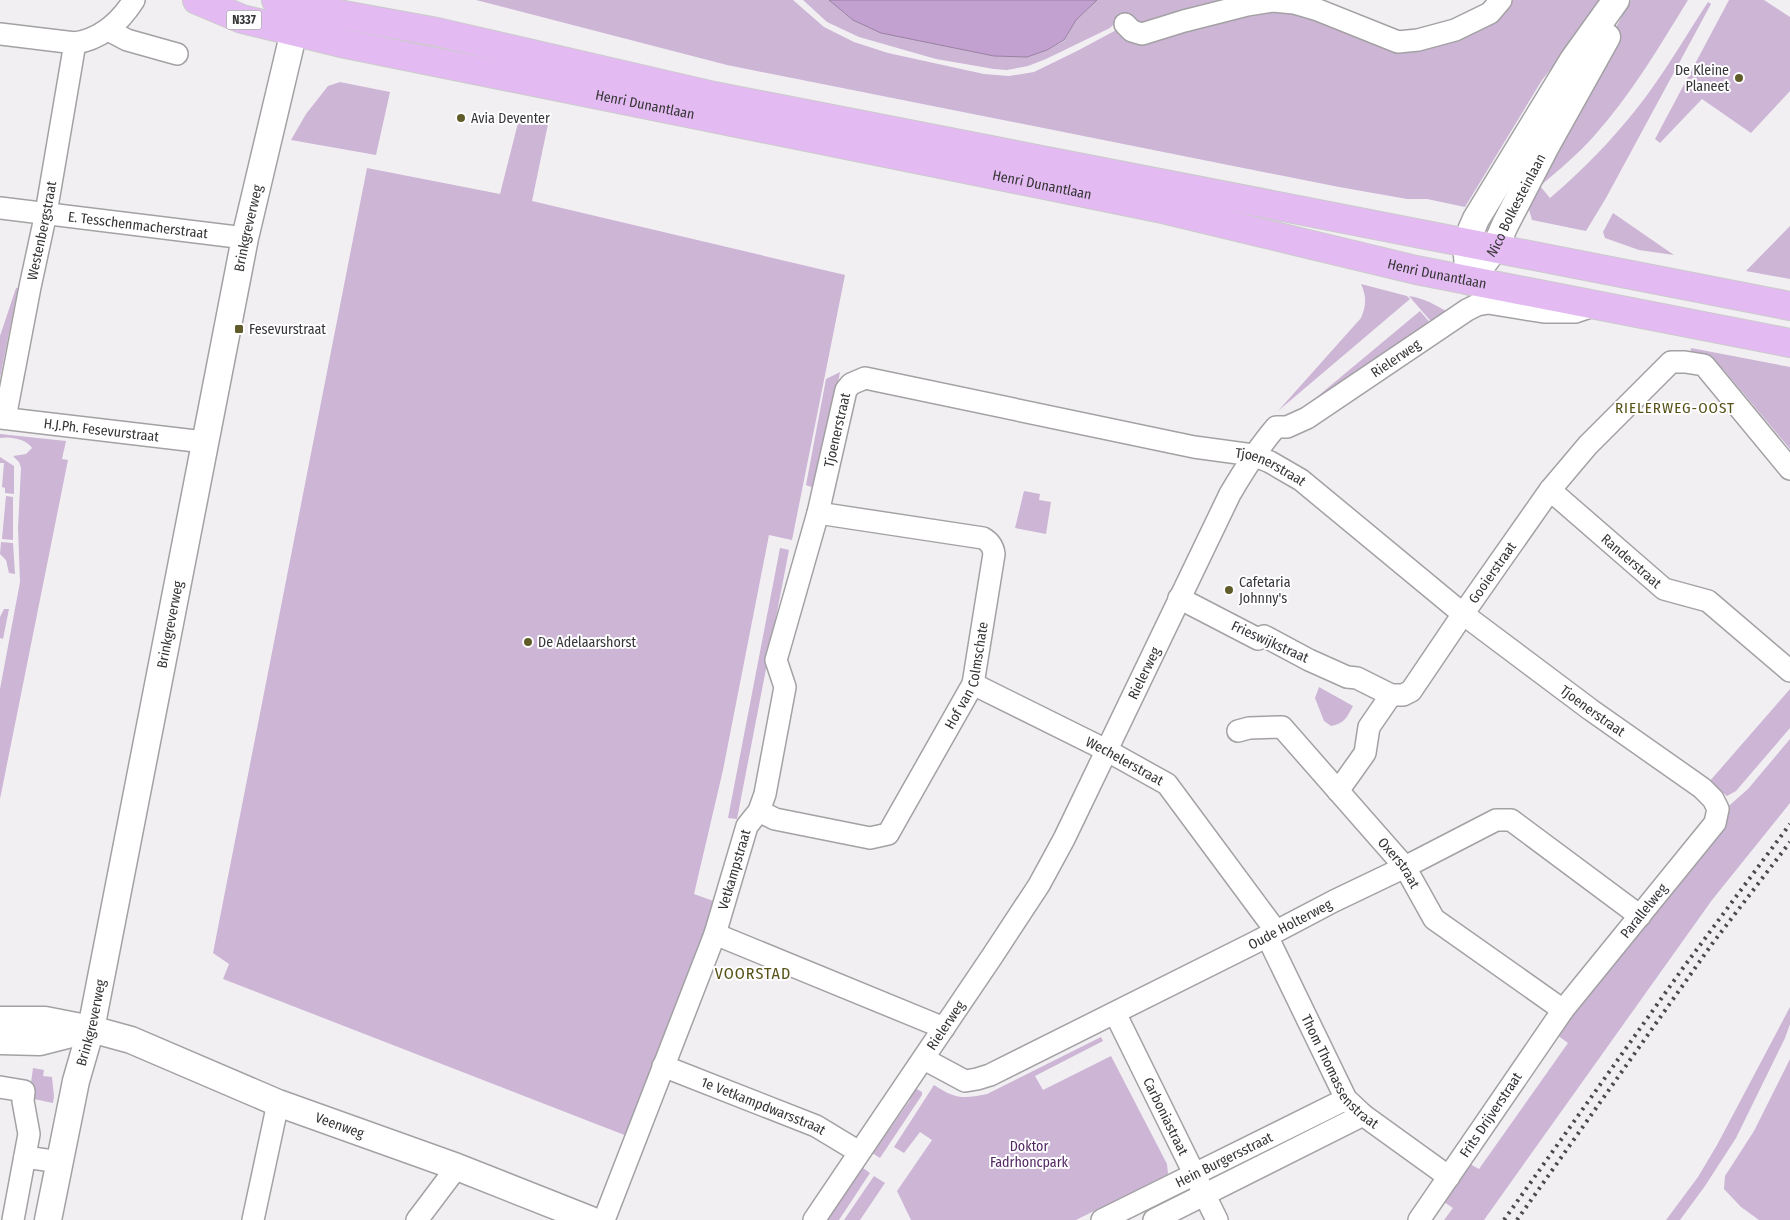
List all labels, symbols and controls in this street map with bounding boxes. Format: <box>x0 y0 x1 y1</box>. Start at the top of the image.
road number: N337 <box>226 10 262 30</box>
place label: De Kleine Planeet <box>1675 62 1729 95</box>
marker: De Kleine Planeet <box>1733 72 1745 84</box>
street label: Henri Dunantlaan <box>594 86 696 123</box>
place label: Avia Deventer <box>471 110 550 127</box>
marker: Avia Deventer <box>455 112 467 124</box>
street label: Nico Bolkesteinlaan <box>1483 151 1549 260</box>
street label: Henri Dunantlaan <box>991 166 1093 203</box>
street label: Westenbergstraat <box>23 179 60 282</box>
street label: Brinkgreverweg <box>230 183 266 273</box>
street label: E. Tesschenmacherstraat <box>67 208 209 242</box>
street label: Henri Dunantlaan <box>1386 255 1488 292</box>
place label: Fesevurstraat <box>249 321 326 338</box>
marker: Fesevurstraat <box>233 323 245 335</box>
street label: Rielerweg <box>1368 335 1424 381</box>
street label: Tjoenerstraat <box>820 391 854 469</box>
district label: RIELERWEG-OOST <box>1615 399 1735 417</box>
street label: H.J.Ph. Fesevurstraat <box>43 415 160 445</box>
street label: Tjoenerstraat <box>1234 444 1310 489</box>
street label: Randerstraat <box>1598 530 1665 592</box>
street label: Gooierstraat <box>1465 538 1520 606</box>
place label: Cafetaria Johnny's <box>1239 574 1291 607</box>
street label: Brinkgreverweg <box>153 579 187 670</box>
marker: Cafetaria Johnny's <box>1223 584 1235 596</box>
street label: Frieswijkstraat <box>1229 617 1312 667</box>
street label: Hof van Colmschate <box>941 620 991 732</box>
place label: De Adelaarshorst <box>538 634 636 651</box>
marker: De Adelaarshorst <box>522 636 534 648</box>
street label: Rielerweg <box>1124 644 1164 702</box>
street label: Tjoenerstraat <box>1557 681 1629 740</box>
street label: Wechelerstraat <box>1083 733 1167 789</box>
street label: Vetkampstraat <box>714 827 754 912</box>
street label: Oxerstraat <box>1374 834 1424 892</box>
street label: Parallelweg <box>1617 880 1671 942</box>
street label: Oude Holterweg <box>1245 895 1335 953</box>
district label: VOORSTAD <box>715 964 791 983</box>
street label: Brinkgreverweg <box>72 978 109 1068</box>
street label: Rielerweg <box>923 997 969 1053</box>
street label: Thom Thomassenstraat <box>1298 1012 1382 1132</box>
street label: Frits Drijverstraat <box>1456 1069 1526 1161</box>
street label: 1e Vetkampdwarsstraat <box>699 1073 829 1139</box>
street label: Carboniastraat <box>1140 1074 1192 1158</box>
street label: Veenweg <box>313 1109 367 1142</box>
street label: Hein Burgersstraat <box>1172 1128 1276 1191</box>
park label: Doktor Fadrhoncpark <box>990 1138 1069 1171</box>

